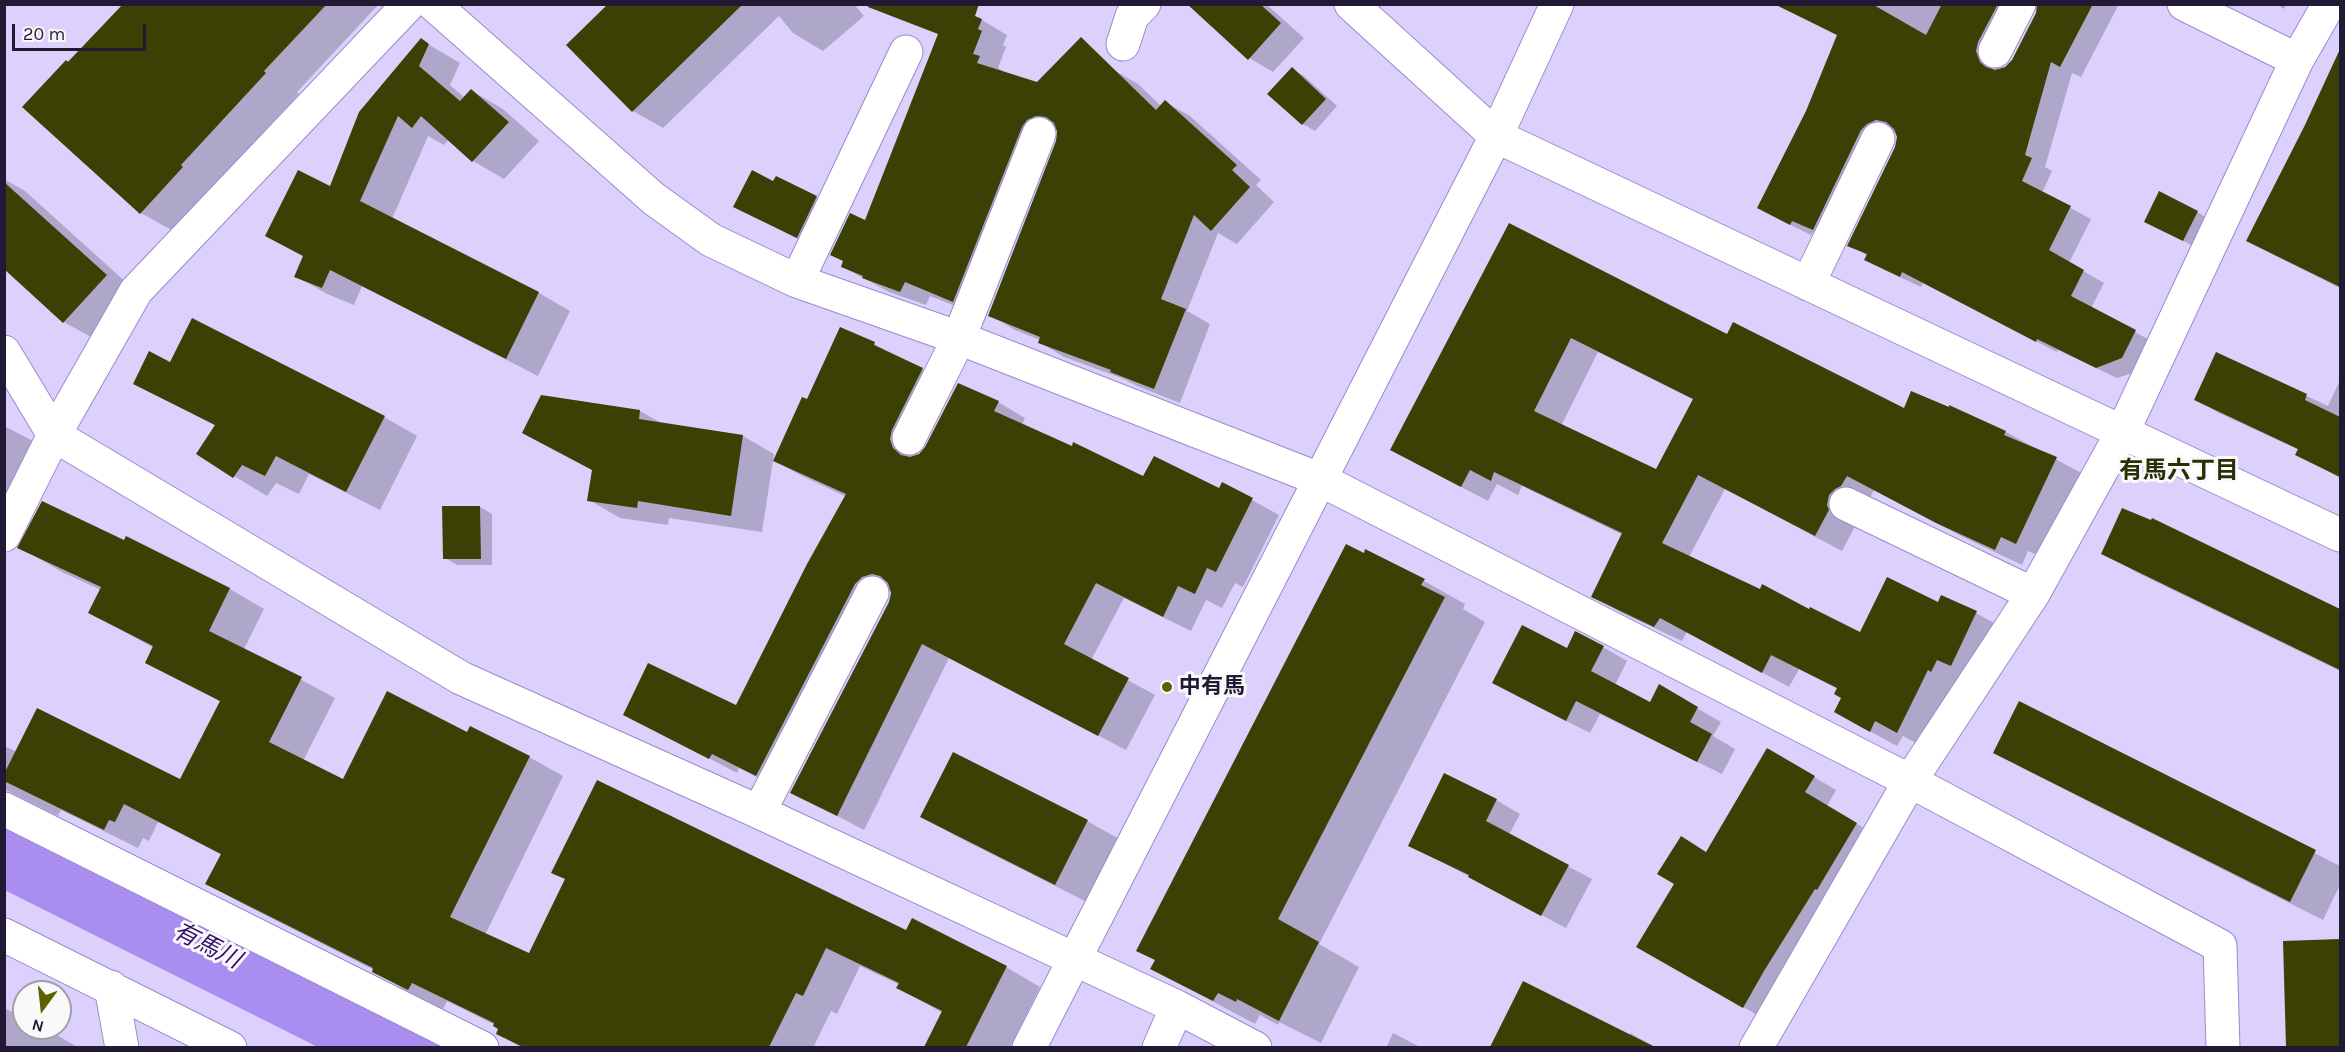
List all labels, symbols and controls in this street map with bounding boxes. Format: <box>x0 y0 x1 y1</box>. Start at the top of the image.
scale bar <box>15 12 148 50</box>
text: 20 m <box>23 23 65 45</box>
district label: 有馬六丁目 <box>2119 457 2239 485</box>
place label: 中有馬 <box>1179 674 1245 700</box>
marker: 中有馬 <box>1160 680 1174 694</box>
water label: 有馬川 <box>168 917 246 975</box>
north arrow <box>12 980 72 1040</box>
text: N <box>30 1015 46 1037</box>

